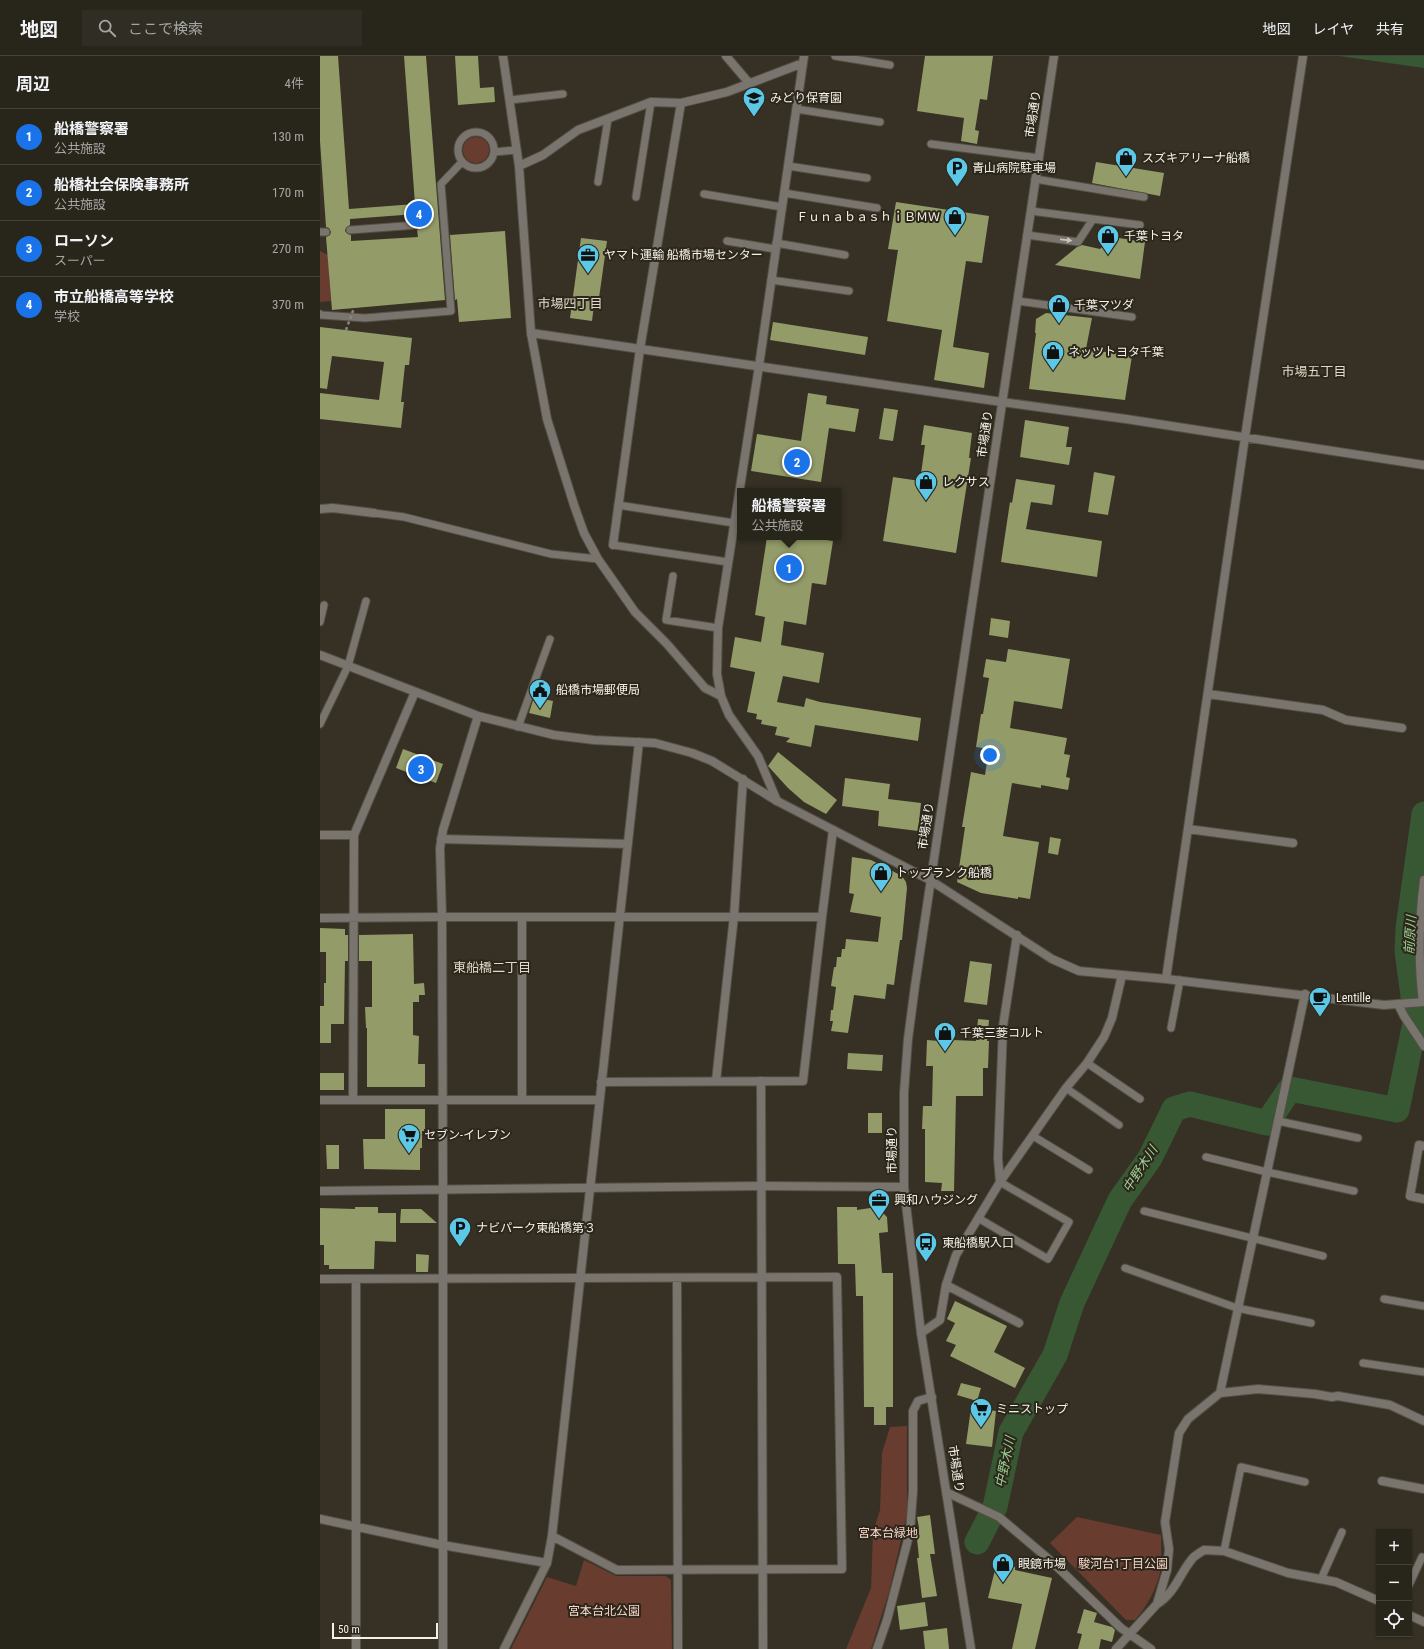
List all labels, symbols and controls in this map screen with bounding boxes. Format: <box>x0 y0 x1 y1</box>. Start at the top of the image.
search box <box>82 10 362 46</box>
icon: search <box>96 17 118 39</box>
text: 地図 <box>20 18 58 41</box>
text: ここで検索 <box>128 20 203 38</box>
text: 地図 <box>1262 21 1290 37</box>
text: レイヤ <box>1312 21 1354 37</box>
text: 共有 <box>1376 21 1404 37</box>
text: 周辺 <box>16 74 50 94</box>
text: 4件 <box>285 76 304 91</box>
school or university icon: みどり保育園 <box>741 85 767 118</box>
street label: 市場通り <box>1023 89 1043 139</box>
place label: みどり保育園 <box>770 91 842 105</box>
text: 船橋警察署 <box>54 120 129 138</box>
text: 1 <box>26 129 32 144</box>
text: 130 m <box>272 129 304 144</box>
text: 公共施設 <box>54 141 106 156</box>
shop icon: スズキアリーナ船橋 <box>1113 145 1139 178</box>
place label: スズキアリーナ船橋 <box>1142 151 1250 165</box>
parking icon: 青山病院駐車場 <box>944 155 970 188</box>
place label: 青山病院駐車場 <box>972 161 1056 175</box>
text: 船橋社会保険事務所 <box>54 176 189 194</box>
text: 2 <box>26 185 32 200</box>
text: 170 m <box>272 185 304 200</box>
text: 公共施設 <box>54 197 106 212</box>
pin: 4 <box>406 199 432 229</box>
shop icon: ＦｕｎａｂａｓｈｉＢＭＷ <box>942 204 968 237</box>
place label: ＦｕｎａｂａｓｈｉＢＭＷ <box>796 210 940 224</box>
shop icon: 千葉トヨタ <box>1095 223 1121 256</box>
place label: 千葉トヨタ <box>1124 229 1184 243</box>
text: ローソン <box>54 232 114 250</box>
one-way arrow <box>1060 237 1072 243</box>
text: 3 <box>26 241 32 256</box>
text: 270 m <box>272 241 304 256</box>
office icon: ヤマト運輸 船橋市場センター <box>575 242 601 275</box>
place label: ヤマト運輸 船橋市場センター <box>604 248 763 262</box>
text: スーパー <box>54 253 106 268</box>
text: 市立船橋高等学校 <box>54 288 174 306</box>
shop icon: 千葉マツダ <box>1046 292 1072 325</box>
district label: 市場四丁目 <box>537 296 603 311</box>
text: 4 <box>26 297 32 312</box>
text: 370 m <box>272 297 304 312</box>
place label: 千葉マツダ <box>1074 298 1134 312</box>
text: 学校 <box>54 309 80 324</box>
shop icon: ネッツトヨタ千葉 <box>1040 339 1066 372</box>
place label: ネッツトヨタ千葉 <box>1068 345 1164 359</box>
district label: 市場五丁目 <box>1281 364 1347 379</box>
street label: 市場通り <box>975 409 995 459</box>
pin: 2 <box>784 447 810 477</box>
shop icon: レクサス <box>913 469 939 502</box>
place label: レクサス <box>942 475 990 489</box>
popup <box>737 488 841 540</box>
text: 船橋警察署 <box>751 497 827 515</box>
text: 公共施設 <box>751 518 804 533</box>
pin: 1 <box>776 553 802 583</box>
public building icon: 船橋市場郵便局 <box>527 677 553 710</box>
place label: 船橋市場郵便局 <box>556 683 640 697</box>
your location <box>980 745 1000 765</box>
pin: 3 <box>408 754 434 784</box>
street label: 市場通り <box>915 801 937 851</box>
shop icon: トップランク船橋 <box>868 860 894 893</box>
place label: トップランク船橋 <box>896 866 992 880</box>
water label: 前原川 <box>1401 913 1419 955</box>
district label: 東船橋二丁目 <box>453 960 531 975</box>
cafe icon: Lentille <box>1307 985 1333 1018</box>
place label: Lentille <box>1336 991 1371 1005</box>
shop icon: 千葉三菱コルト <box>932 1020 958 1053</box>
place label: 千葉三菱コルト <box>960 1026 1044 1040</box>
supermarket icon: セブン-イレブン <box>396 1122 422 1155</box>
street label: 市場通り <box>885 1126 899 1174</box>
place label: セブン-イレブン <box>424 1128 511 1142</box>
water label: 中野木川 <box>1120 1141 1162 1195</box>
office icon: 興和ハウジング <box>866 1187 892 1220</box>
place label: 興和ハウジング <box>894 1193 978 1207</box>
parking icon: ナビパーク東船橋第３ <box>447 1215 473 1248</box>
place label: ナビパーク東船橋第３ <box>476 1221 596 1235</box>
bus stop icon: 東船橋駅入口 <box>913 1230 939 1263</box>
place label: 東船橋駅入口 <box>942 1236 1014 1250</box>
supermarket icon: ミニストップ <box>968 1396 994 1429</box>
place label: ミニストップ <box>996 1402 1068 1416</box>
water label: 中野木川 <box>992 1433 1018 1489</box>
street label: 市場通り <box>945 1444 967 1494</box>
park label: 宮本台緑地 <box>858 1526 918 1540</box>
map controls <box>1376 1529 1412 1637</box>
button: + <box>1376 1529 1412 1565</box>
shop icon: 眼鏡市場 <box>990 1551 1016 1584</box>
place label: 眼鏡市場 <box>1018 1557 1066 1571</box>
park label: 駿河台1丁目公園 <box>1078 1557 1168 1571</box>
button: − <box>1376 1565 1412 1601</box>
button: locate <box>1376 1601 1412 1637</box>
park label: 宮本台北公園 <box>568 1604 640 1618</box>
scale bar <box>332 1621 438 1640</box>
text: 50 m <box>338 1623 360 1636</box>

